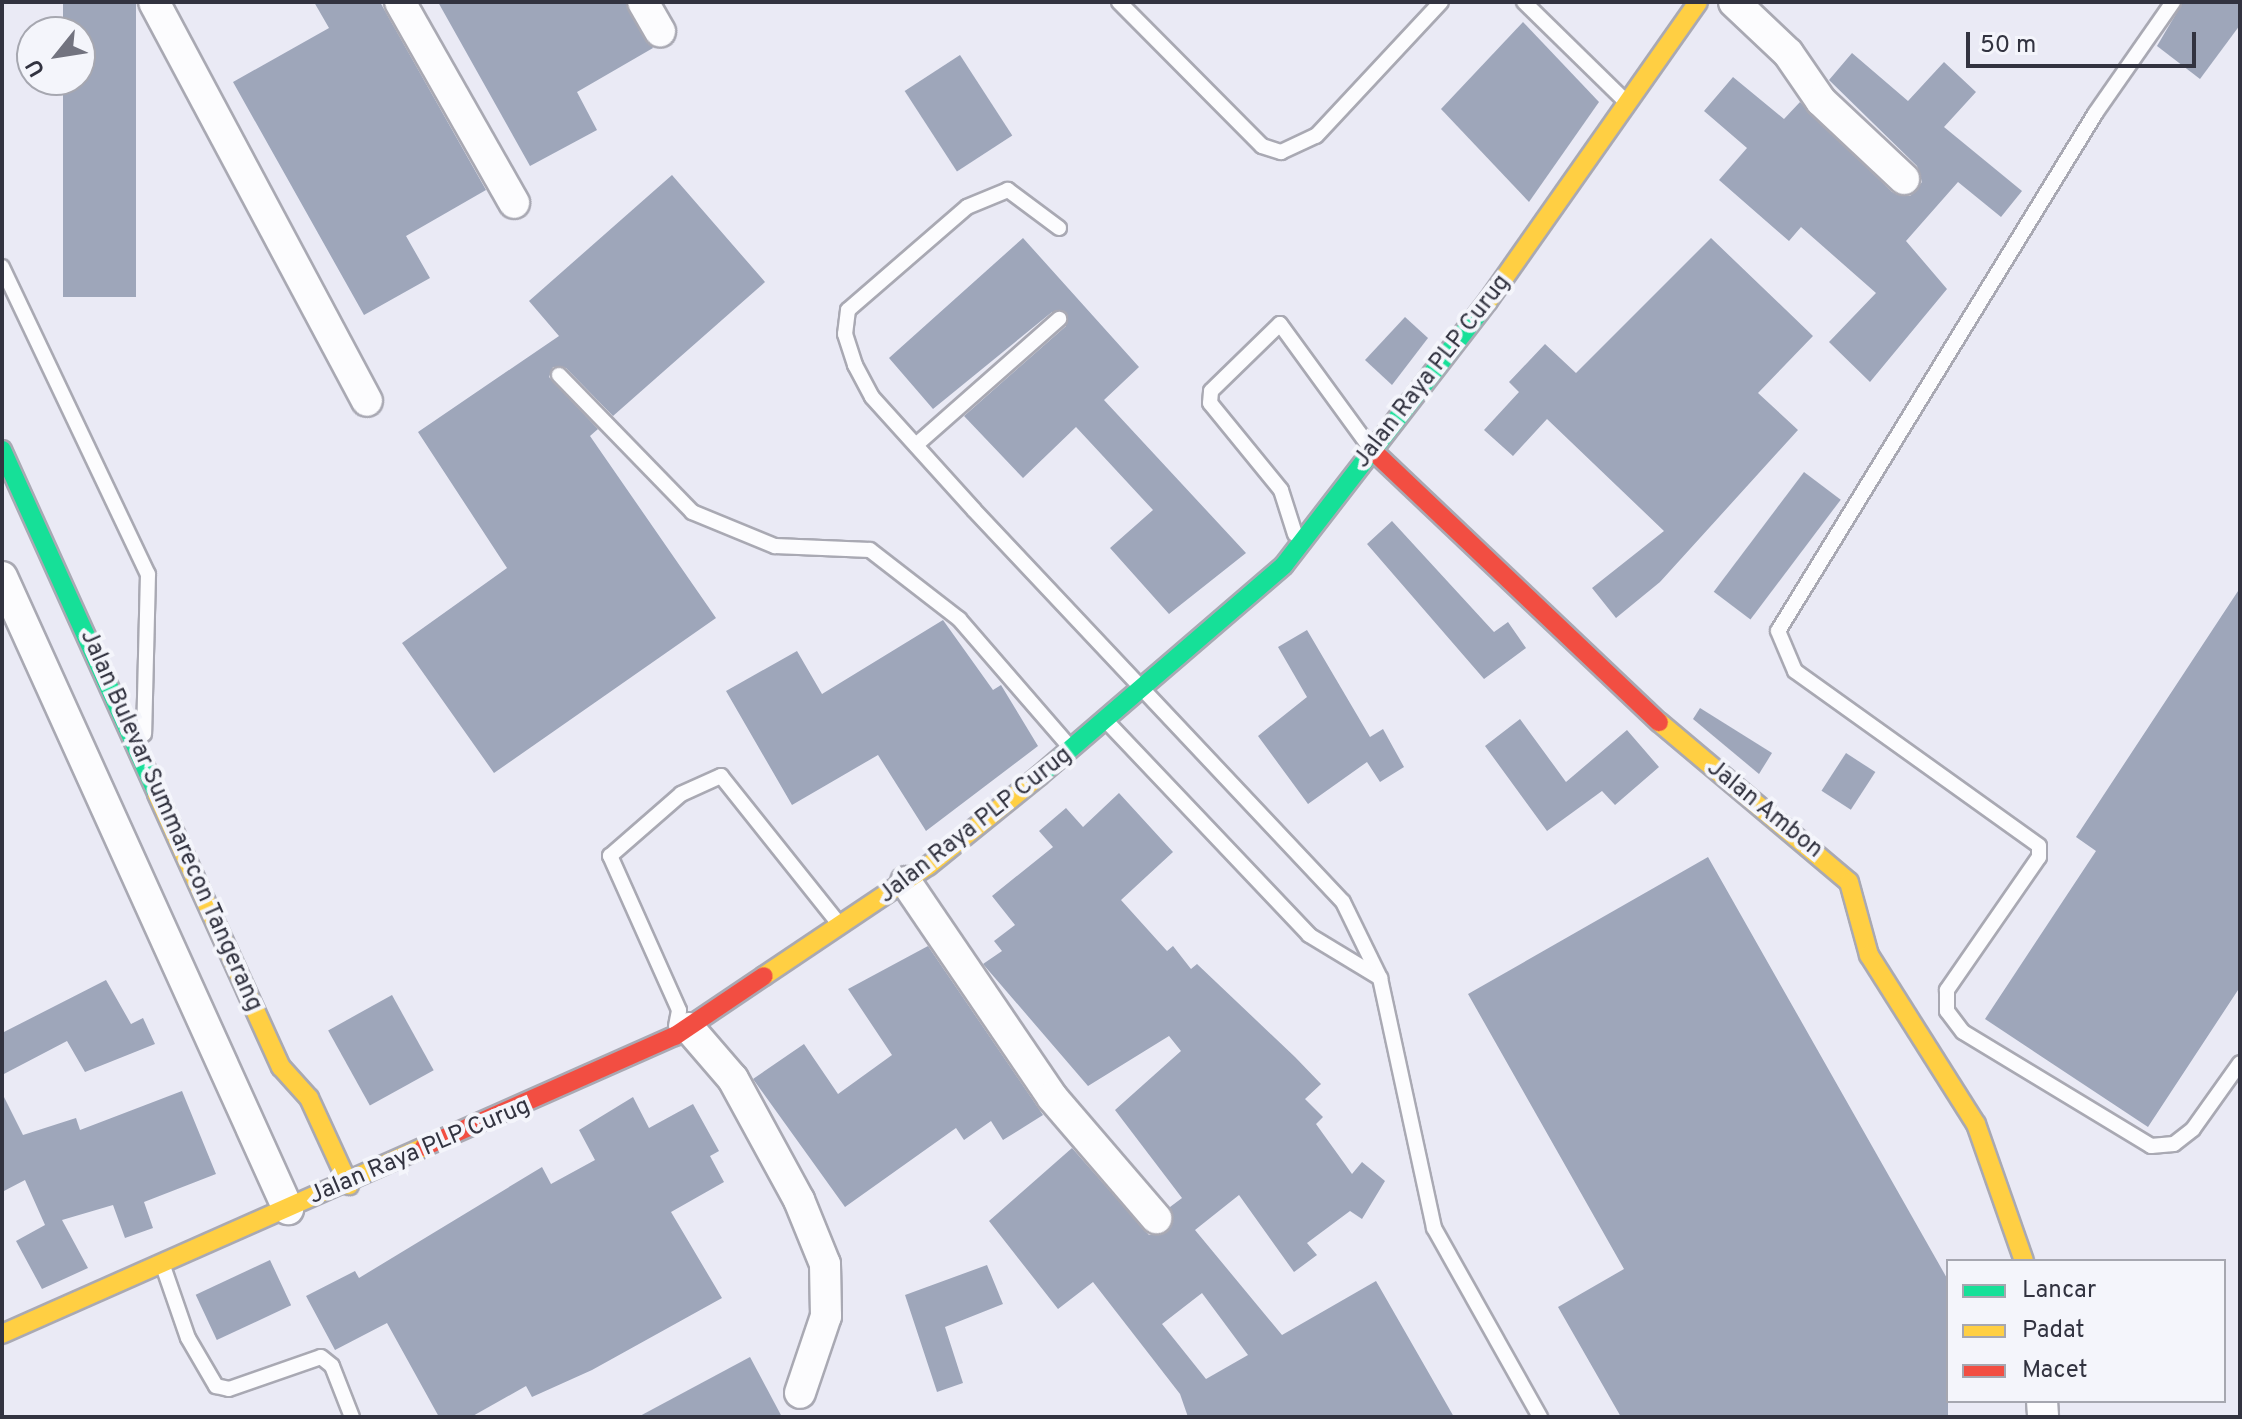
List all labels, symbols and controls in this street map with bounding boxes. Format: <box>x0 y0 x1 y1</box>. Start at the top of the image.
north arrow <box>16 16 96 96</box>
scale bar <box>1970 16 2200 66</box>
text: 50 m <box>1980 31 2036 61</box>
text: U <box>21 54 52 81</box>
street label: Jalan Raya PLP Curug <box>1349 270 1517 474</box>
street label: Jalan Bulevar Summarecon Tangerang <box>72 625 268 1017</box>
street label: Jalan Raya PLP Curug <box>874 742 1078 910</box>
street label: Jalan Ambon <box>1700 754 1828 866</box>
street label: Jalan Raya PLP Curug <box>305 1092 535 1212</box>
legend <box>1946 1259 2226 1403</box>
text: Lancar <box>2022 1276 2096 1306</box>
text: Padat <box>2022 1316 2084 1346</box>
text: Macet <box>2022 1356 2088 1386</box>

